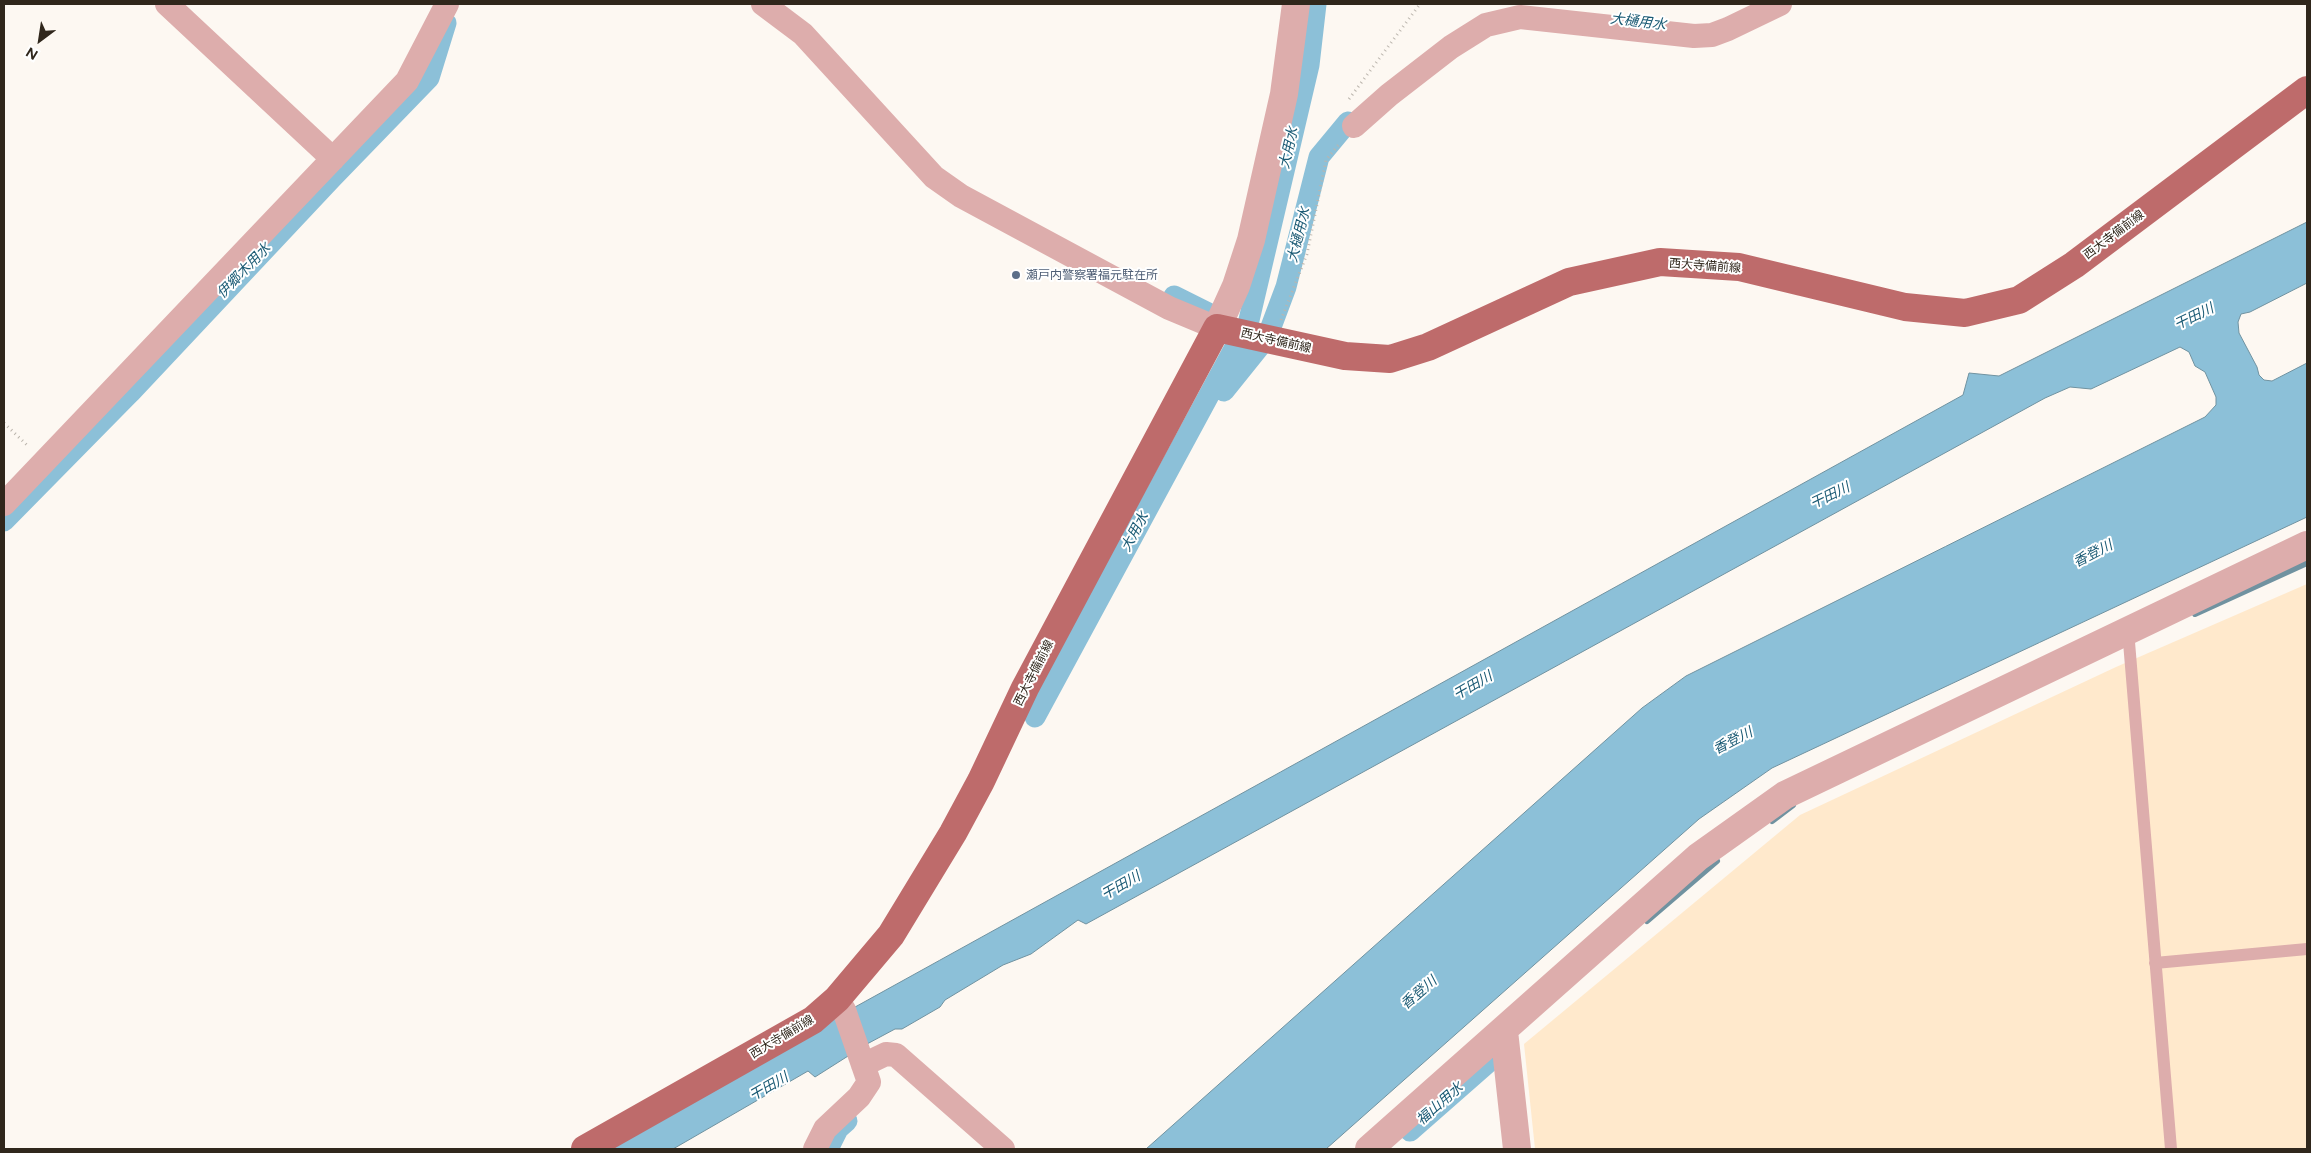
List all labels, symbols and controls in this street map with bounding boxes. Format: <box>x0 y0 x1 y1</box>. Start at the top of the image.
water label: 大樋用水 <box>1609 10 1667 34</box>
north arrow <box>15 15 65 65</box>
text: N <box>23 43 41 63</box>
water label: 大用水 <box>1276 126 1302 170</box>
water label: 大樋用水 <box>1284 206 1314 264</box>
street label: 西大寺備前線 <box>2081 208 2147 262</box>
water label: 伊郷木用水 <box>214 240 274 302</box>
street label: 西大寺備前線 <box>1669 256 1741 276</box>
place label: 瀬戸内警察署福元駐在所 <box>1026 268 1158 282</box>
marker: 瀬戸内警察署福元駐在所 <box>1010 269 1022 281</box>
water label: 干田川 <box>2171 300 2217 334</box>
street label: 西大寺備前線 <box>1239 326 1313 356</box>
water label: 干田川 <box>1807 479 1853 513</box>
water label: 大用水 <box>1118 510 1152 554</box>
water label: 香登川 <box>2070 537 2116 571</box>
street label: 西大寺備前線 <box>1011 638 1057 708</box>
water label: 干田川 <box>1451 668 1495 704</box>
water label: 香登川 <box>1710 724 1756 758</box>
water label: 干田川 <box>1099 868 1143 904</box>
water label: 香登川 <box>1398 973 1440 1013</box>
street label: 西大寺備前線 <box>747 1012 817 1062</box>
water label: 干田川 <box>747 1069 791 1105</box>
water label: 福山用水 <box>1413 1079 1467 1129</box>

